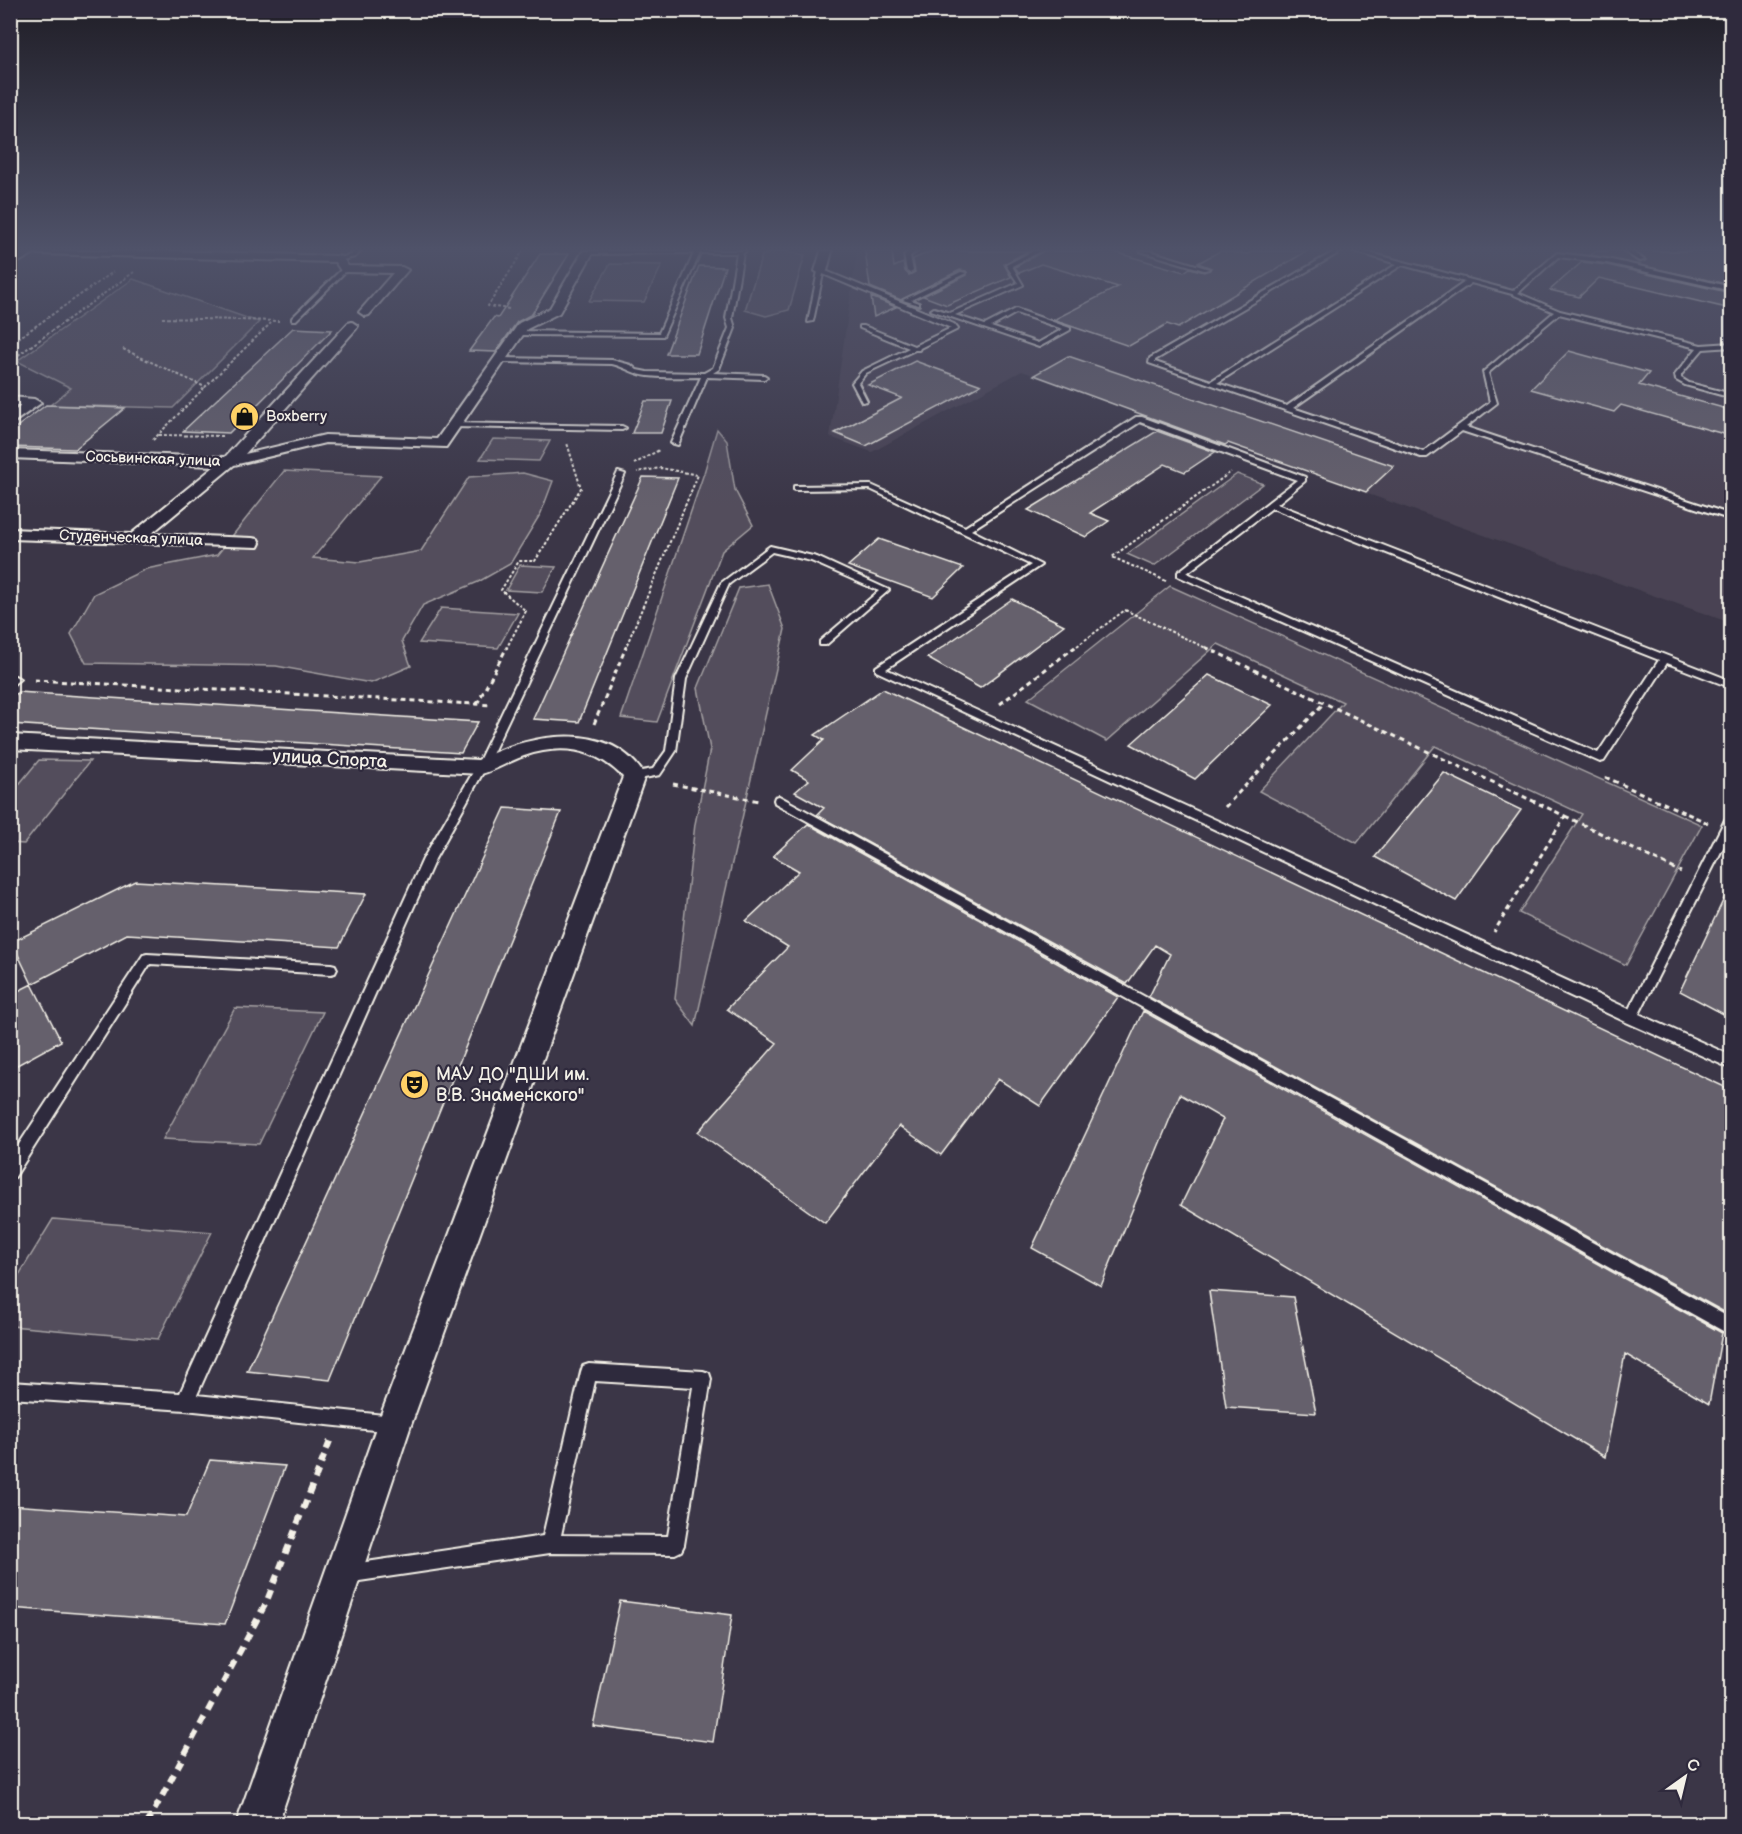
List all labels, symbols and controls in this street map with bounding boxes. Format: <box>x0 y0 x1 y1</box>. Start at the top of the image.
shop icon: Boxberry <box>229 400 261 432</box>
place label: Boxberry <box>266 407 327 426</box>
street label: Сосьвинская улица <box>85 447 221 471</box>
street label: Студенческая улица <box>59 526 203 550</box>
street label: улица Спорта <box>272 746 388 773</box>
place label: МАУ ДО "ДШИ им. В.В. Знаменского" <box>436 1064 589 1106</box>
theatre icon: МАУ ДО "ДШИ им. В.В. Знаменского" <box>399 1068 431 1100</box>
north arrow <box>1655 1747 1715 1807</box>
text: С <box>1683 1755 1702 1777</box>

